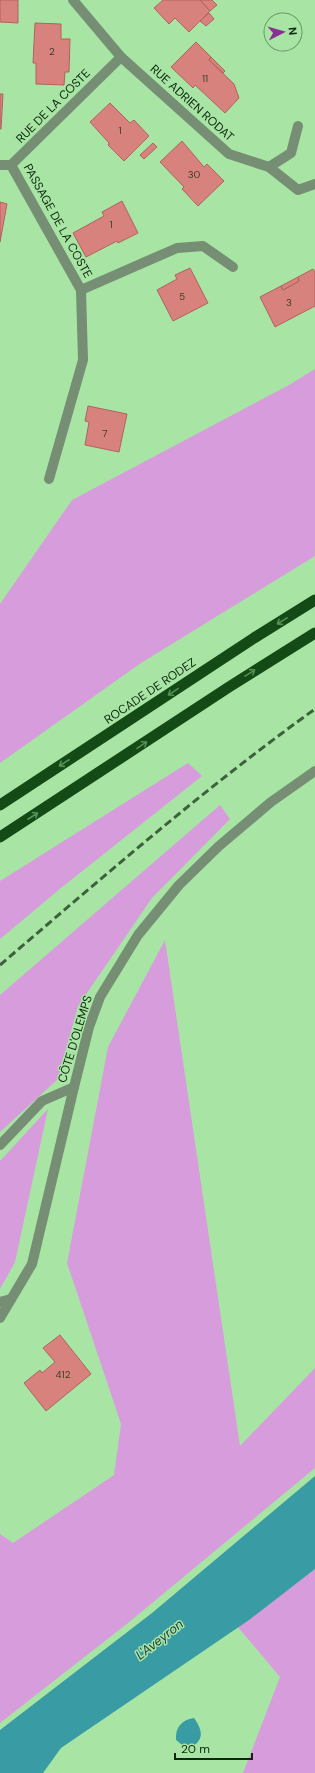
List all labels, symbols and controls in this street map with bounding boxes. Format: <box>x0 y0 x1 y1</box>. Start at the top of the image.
north arrow <box>263 12 303 52</box>
text: N <box>286 26 300 36</box>
house number: 2 <box>49 45 55 58</box>
street label: RUE ADRIEN RODAT <box>147 61 237 145</box>
street label: RUE DE LA COSTE <box>12 65 94 147</box>
house number: 11 <box>202 72 208 85</box>
house number: 1 <box>118 124 122 137</box>
street label: PASSAGE DE LA COSTE <box>20 161 96 281</box>
house number: 30 <box>188 168 201 181</box>
house number: 1 <box>109 218 113 231</box>
house number: 5 <box>179 290 185 303</box>
house number: 3 <box>286 296 292 309</box>
house number: 7 <box>102 427 108 440</box>
one-way arrow <box>276 617 288 625</box>
street label: ROCADE DE RODEZ <box>101 654 199 728</box>
one-way arrow <box>244 669 256 677</box>
one-way arrow <box>167 688 179 696</box>
one-way arrow <box>136 741 147 749</box>
one-way arrow <box>59 759 70 767</box>
one-way arrow <box>27 812 38 820</box>
street label: CÔTE D'OLEMPS <box>54 993 96 1085</box>
house number: 412 <box>56 1368 71 1381</box>
water label: L'Aveyron <box>132 1615 187 1663</box>
scale bar <box>175 1735 252 1761</box>
text: 20 m <box>181 1741 210 1757</box>

